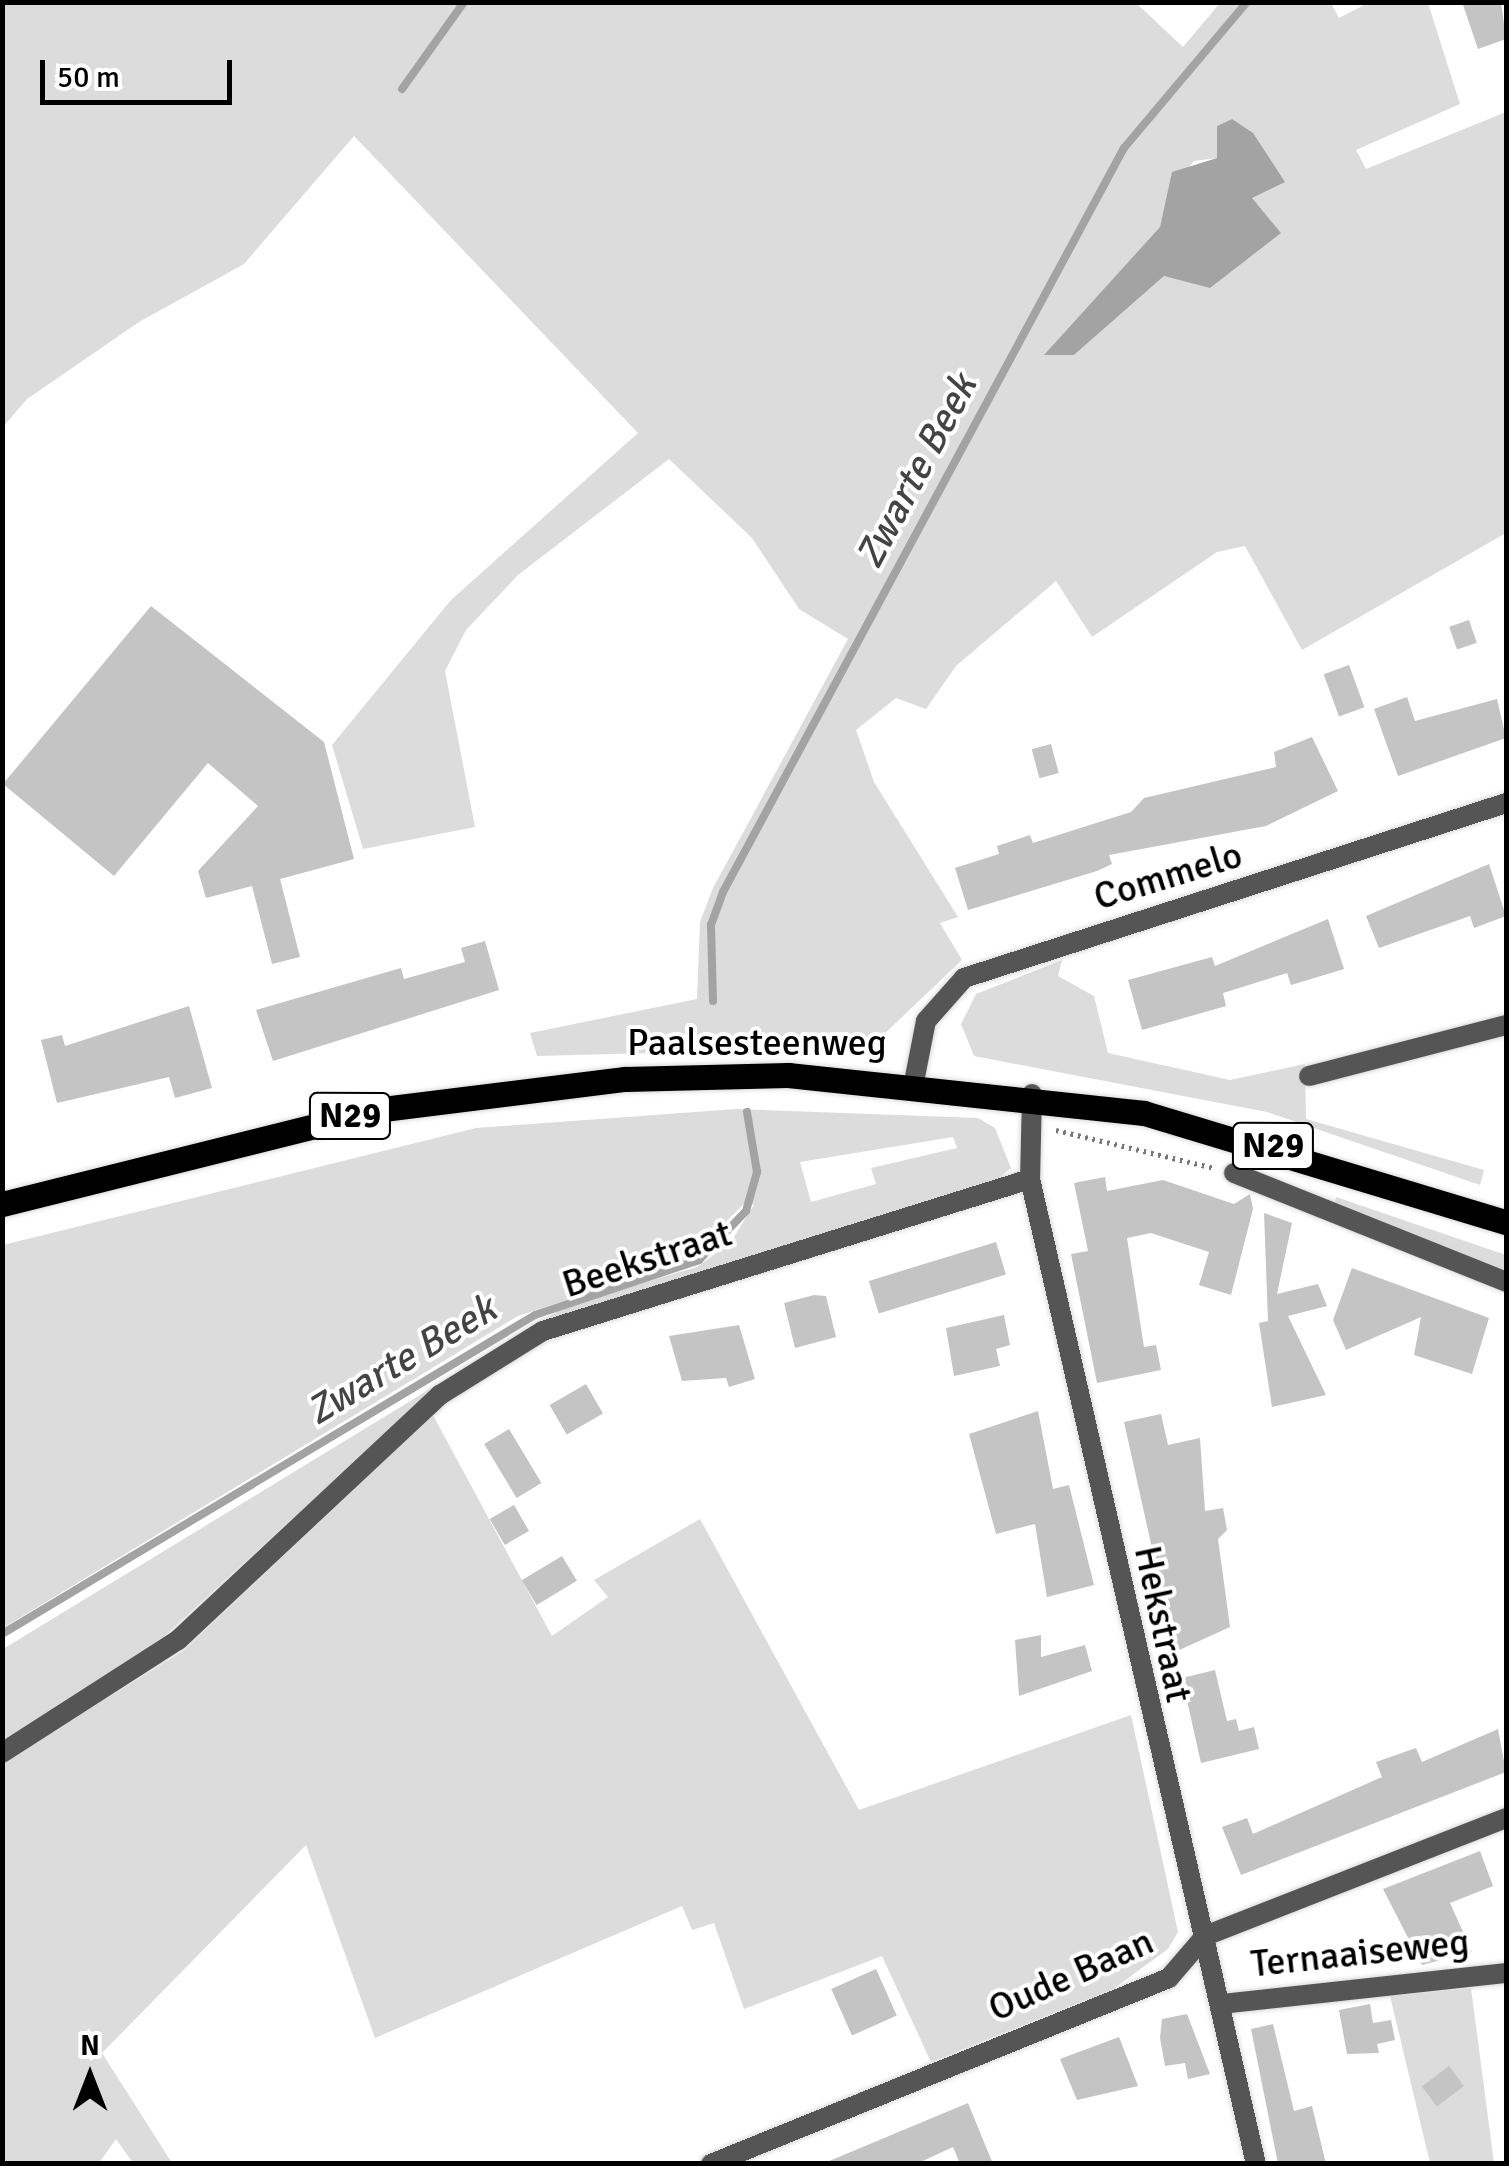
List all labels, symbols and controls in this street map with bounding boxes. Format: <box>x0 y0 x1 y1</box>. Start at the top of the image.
scale bar <box>45 40 238 102</box>
text: 50 m <box>57 59 120 96</box>
water label: Zwarte Beek <box>845 366 987 576</box>
street label: Commelo <box>1088 832 1248 920</box>
street label: Paalsesteenweg <box>627 1020 887 1066</box>
road number: N29 <box>308 1086 392 1146</box>
road number: N29 <box>1230 1116 1316 1176</box>
street label: Beekstraat <box>557 1210 737 1308</box>
water label: Zwarte Beek <box>298 1285 504 1435</box>
street label: Hekstraat <box>1124 1542 1202 1706</box>
street label: Oude Baan <box>982 1918 1160 2032</box>
street label: Ternaaiseweg <box>1249 1919 1471 1987</box>
north arrow <box>40 2026 140 2126</box>
text: N <box>80 2029 100 2063</box>

